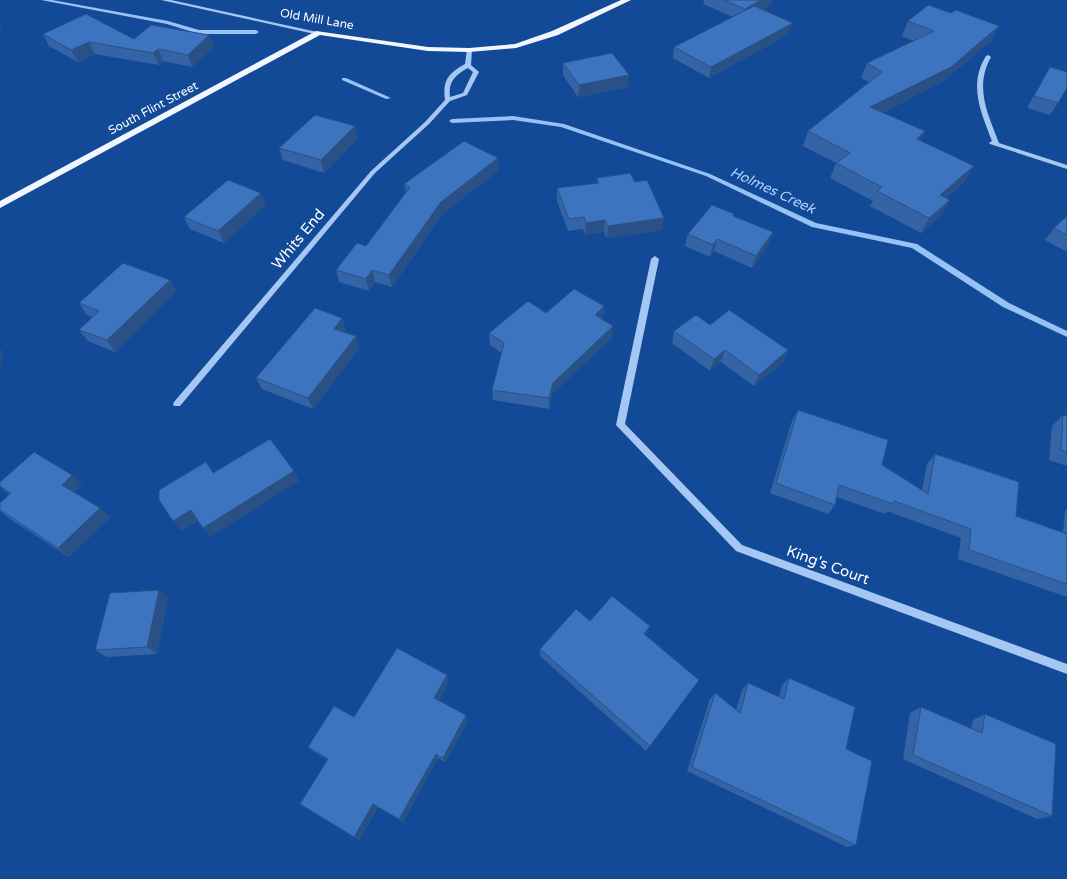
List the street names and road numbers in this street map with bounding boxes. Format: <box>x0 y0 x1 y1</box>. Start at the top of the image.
street label: Old Mill Lane <box>279 6 355 32</box>
street label: South Flint Street <box>106 78 201 138</box>
street label: Whits End <box>268 205 328 273</box>
street label: King's Court <box>784 542 872 588</box>

